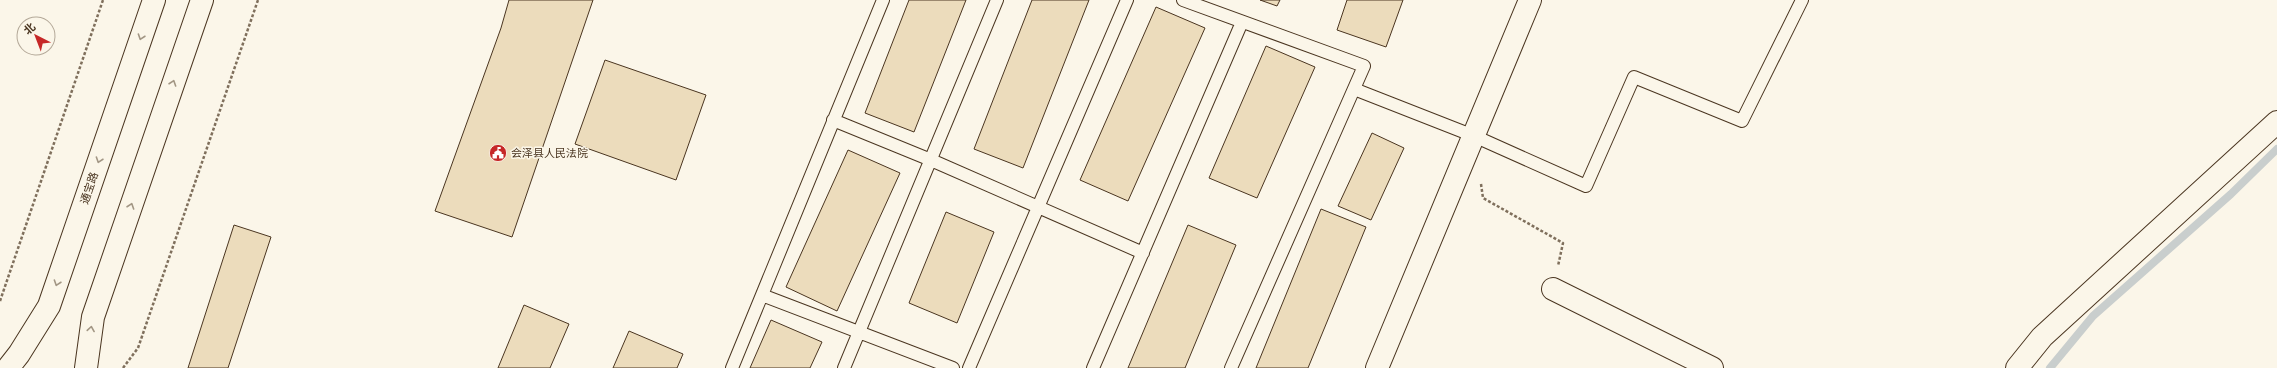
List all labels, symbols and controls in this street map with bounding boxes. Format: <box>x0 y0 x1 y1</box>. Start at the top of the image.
north arrow <box>16 16 56 56</box>
text: 北 <box>21 20 38 37</box>
one-way arrow <box>137 33 146 40</box>
one-way arrow <box>169 80 177 87</box>
public building icon: 会泽县人民法院 <box>488 143 508 163</box>
place label: 会泽县人民法院 <box>511 147 588 160</box>
one-way arrow <box>95 156 104 163</box>
street label: 通宝路 <box>78 170 101 206</box>
one-way arrow <box>126 203 135 210</box>
one-way arrow <box>53 279 62 286</box>
one-way arrow <box>86 326 95 332</box>

